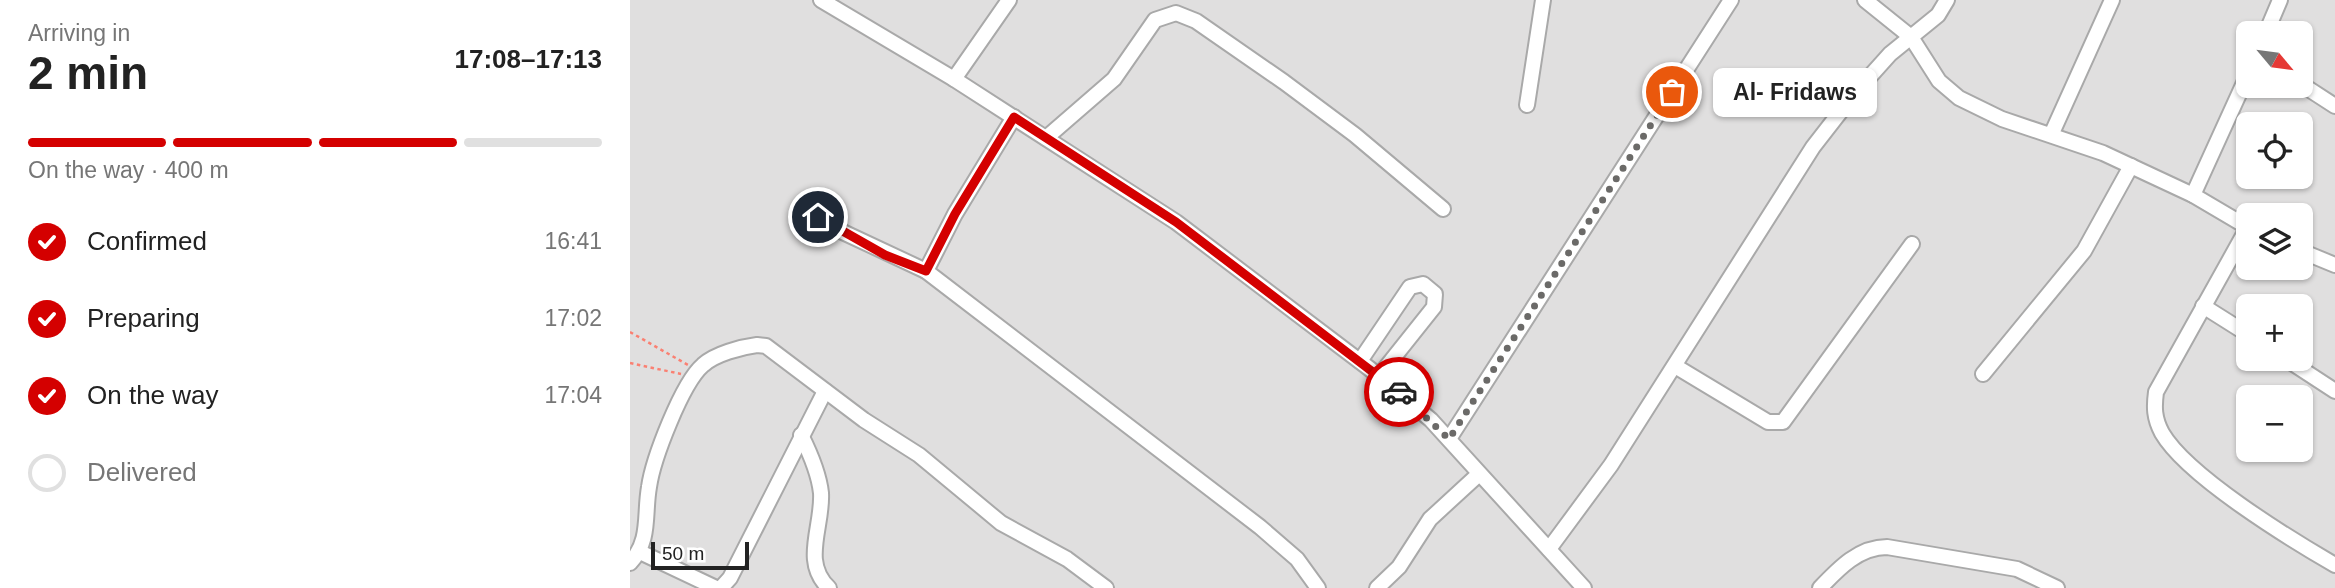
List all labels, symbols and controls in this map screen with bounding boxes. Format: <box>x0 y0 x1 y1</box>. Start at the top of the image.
text: Arriving in <box>28 20 130 46</box>
north arrow <box>2236 21 2314 98</box>
map controls <box>2236 21 2313 462</box>
text: 17:08–17:13 <box>455 44 602 74</box>
text: 2 min <box>28 47 148 99</box>
pin <box>1642 62 1702 122</box>
callout: Al- Fridaws <box>1714 68 1878 116</box>
icon: bag <box>1653 73 1691 111</box>
text: Al- Fridaws <box>1733 79 1857 105</box>
button: locate <box>2236 112 2313 189</box>
text: On the way · 400 m <box>28 157 229 183</box>
pin <box>788 187 848 247</box>
icon: home <box>799 198 837 236</box>
button: layers <box>2236 203 2313 280</box>
icon: check <box>28 223 66 261</box>
text: Confirmed <box>87 226 207 256</box>
text: 16:41 <box>544 228 602 254</box>
button: + <box>2236 294 2313 371</box>
icon: check <box>28 300 66 338</box>
text: Preparing <box>87 303 200 333</box>
text: 17:02 <box>544 305 602 331</box>
courier <box>1364 357 1434 427</box>
icon: car <box>1380 373 1418 411</box>
icon: check <box>28 377 66 415</box>
text: On the way <box>87 380 219 410</box>
text: 17:04 <box>544 382 602 408</box>
button: − <box>2236 385 2313 462</box>
text: Delivered <box>87 457 197 487</box>
scale bar <box>651 539 749 571</box>
text: 50 m <box>662 543 704 564</box>

